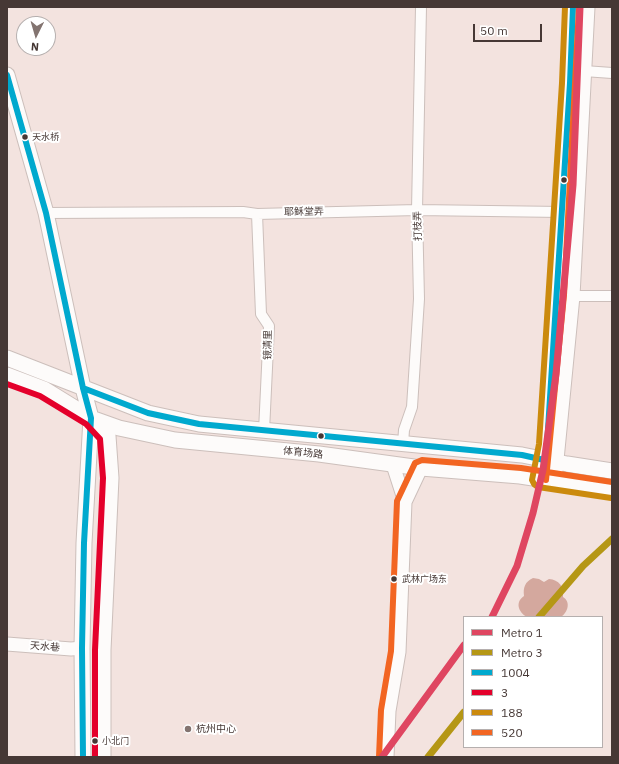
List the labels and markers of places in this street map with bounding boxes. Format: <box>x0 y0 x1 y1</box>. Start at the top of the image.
marker: 天水桥 <box>20 132 30 142</box>
place label: 天水桥 <box>32 132 59 142</box>
unlabelled marker <box>559 175 569 185</box>
unlabelled marker <box>316 431 326 441</box>
marker: 武林广场东 <box>389 574 399 584</box>
place label: 武林广场东 <box>402 574 447 584</box>
place label: 杭州中心 <box>196 723 236 735</box>
marker: 杭州中心 <box>183 724 193 734</box>
marker: 小北门 <box>90 736 100 746</box>
place label: 小北门 <box>102 736 129 746</box>

